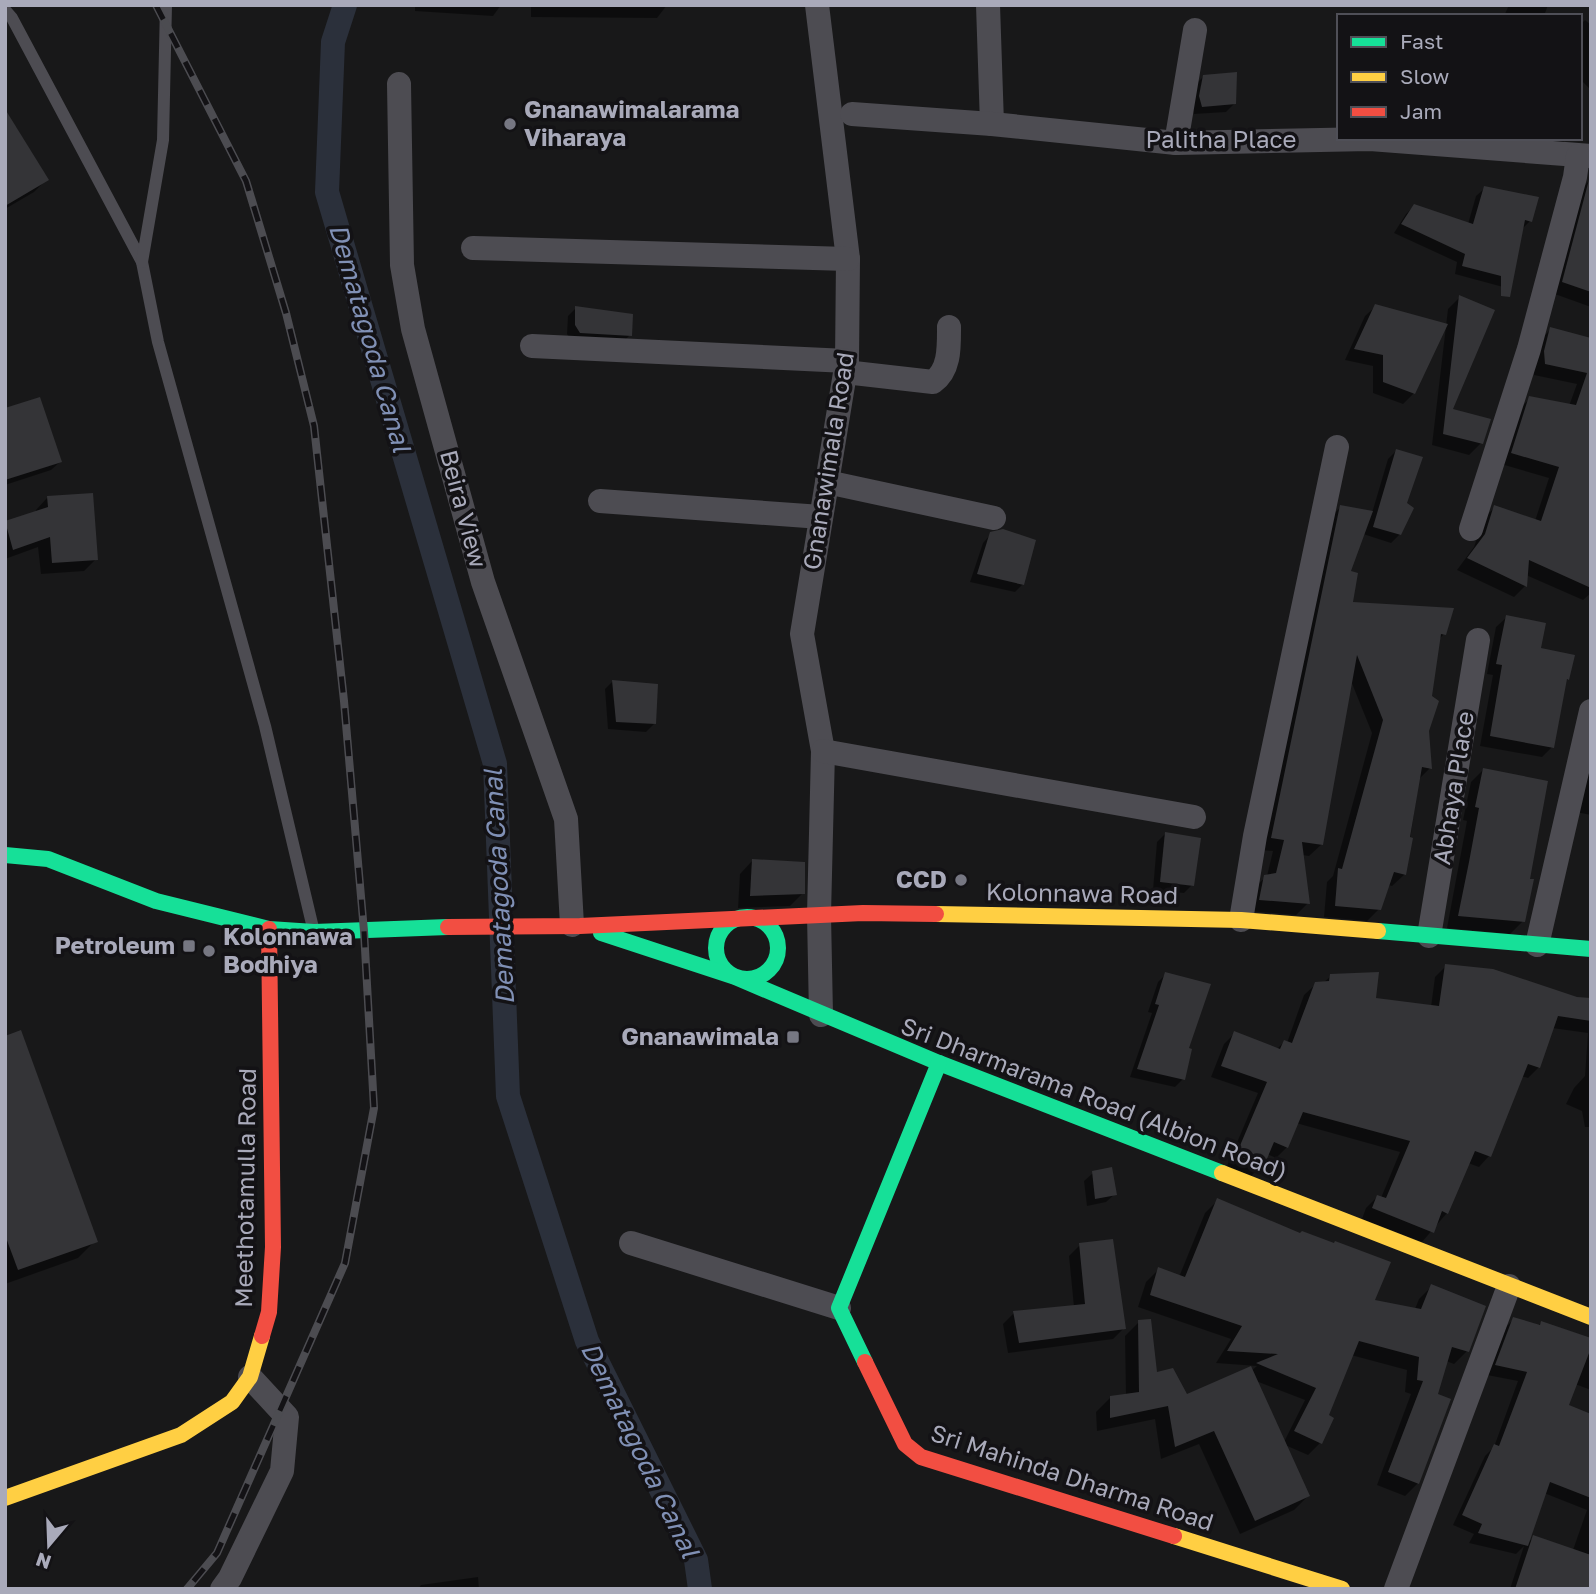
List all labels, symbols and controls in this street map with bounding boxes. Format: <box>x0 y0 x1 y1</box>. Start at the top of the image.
legend <box>1337 14 1582 140</box>
text: Fast <box>1400 28 1443 54</box>
text: Slow <box>1400 63 1449 89</box>
place label: Gnanawimalarama Viharaya <box>524 94 740 151</box>
text: Jam <box>1400 98 1442 124</box>
marker: Gnanawimalarama Viharaya <box>502 116 518 132</box>
street label: Palitha Place <box>1145 124 1297 153</box>
water label: Dematagoda Canal <box>323 220 418 457</box>
street label: Gnanawimala Road <box>796 350 859 572</box>
street label: Beira View <box>435 447 494 571</box>
street label: Abhaya Place <box>1426 709 1479 867</box>
water label: Dematagoda Canal <box>477 767 520 1006</box>
place label: CCD <box>896 864 947 893</box>
marker: CCD <box>953 872 969 888</box>
street label: Kolonnawa Road <box>986 876 1179 909</box>
place label: Kolonnawa Bodhiya <box>223 921 353 978</box>
place label: Petroleum <box>55 930 175 959</box>
marker: Petroleum <box>181 938 197 954</box>
marker: Kolonnawa Bodhiya <box>201 943 217 959</box>
street label: Sri Dharmarama Road (Albion Road) <box>897 1010 1292 1185</box>
place label: Gnanawimala <box>621 1021 779 1050</box>
marker: Gnanawimala <box>785 1029 801 1045</box>
street label: Meethotamulla Road <box>228 1068 261 1308</box>
water label: Dematagoda Canal <box>575 1337 707 1564</box>
street label: Sri Mahinda Dharma Road <box>927 1417 1218 1536</box>
north arrow <box>14 1510 84 1580</box>
text: N <box>33 1548 54 1575</box>

